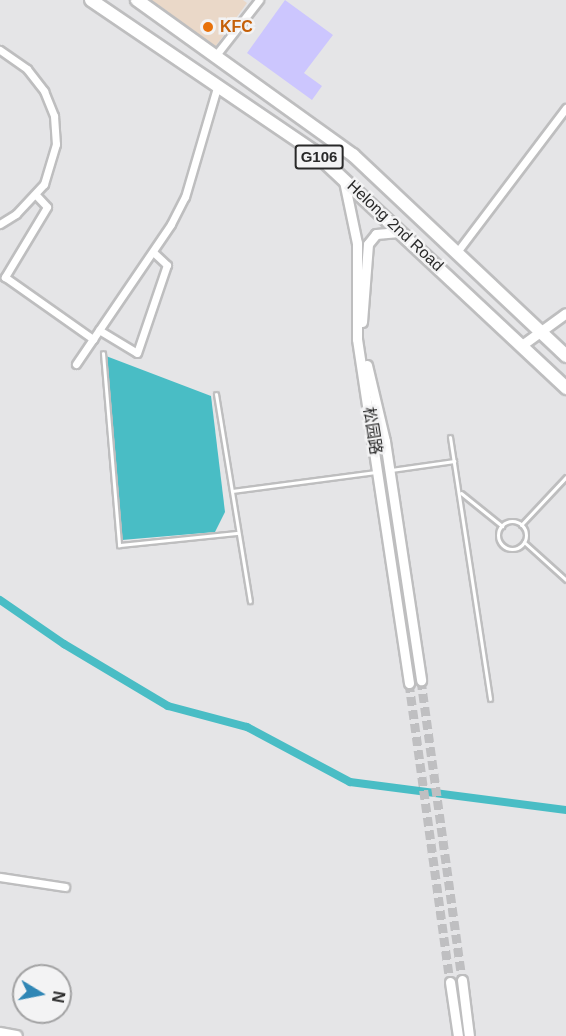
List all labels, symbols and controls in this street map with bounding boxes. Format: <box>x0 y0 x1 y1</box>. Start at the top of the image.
place label: KFC <box>220 17 253 37</box>
marker: KFC <box>201 20 215 34</box>
road number: G106 <box>294 145 344 169</box>
street label: Helong 2nd Road <box>343 177 447 275</box>
street label: 松园路 <box>359 406 385 456</box>
north arrow <box>12 964 72 1024</box>
text: N <box>49 990 68 1004</box>

